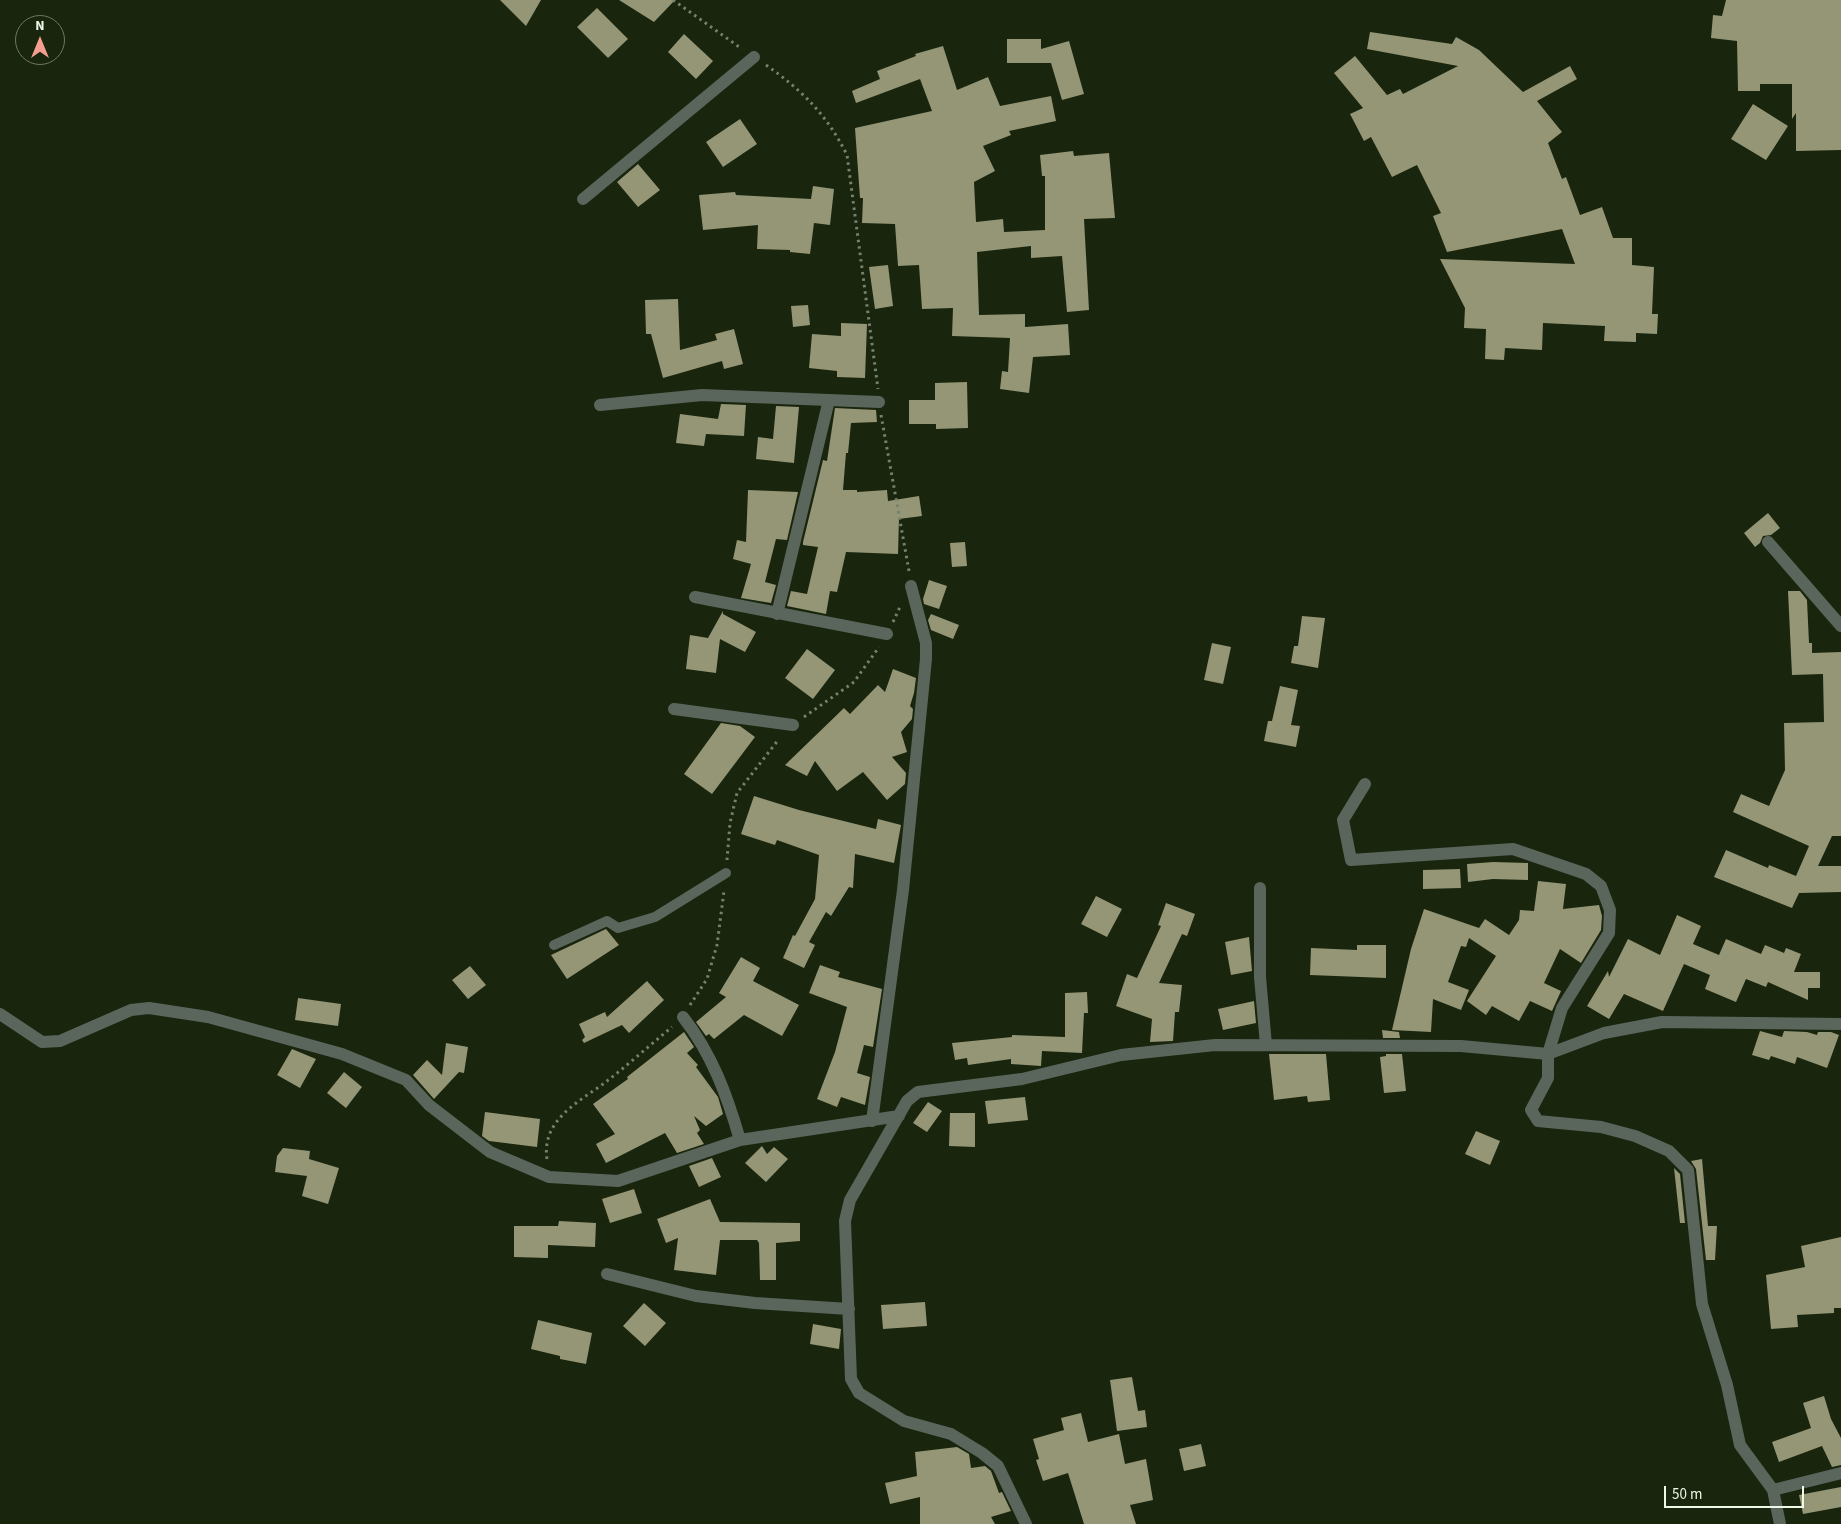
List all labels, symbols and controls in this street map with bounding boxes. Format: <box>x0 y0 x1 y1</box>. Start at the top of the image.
north arrow <box>15 15 65 65</box>
text: N <box>35 16 45 36</box>
scale bar <box>1666 1476 1806 1508</box>
text: 50 m <box>1672 1484 1702 1505</box>

